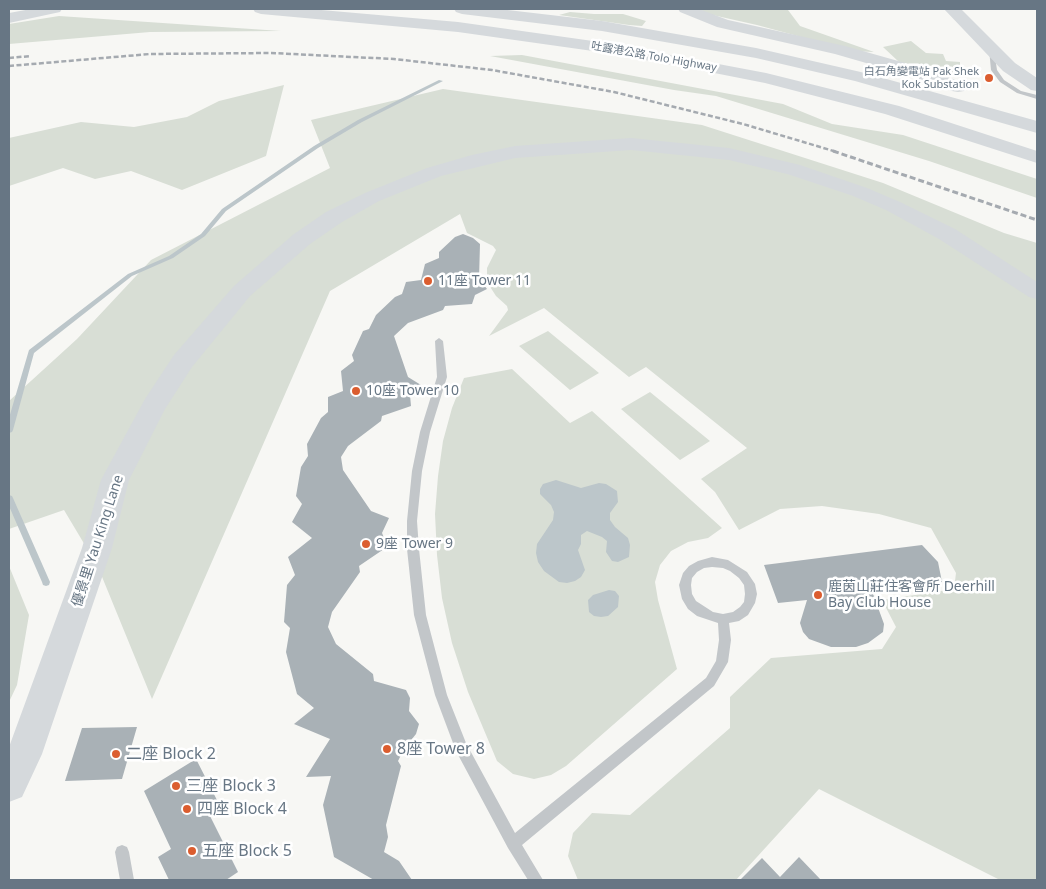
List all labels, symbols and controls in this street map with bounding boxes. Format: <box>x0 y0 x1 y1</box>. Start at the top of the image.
street label: 吐露港公路 Tolo Highway <box>590 39 718 75</box>
place label: 白石角變電站 Pak Shek Kok Substation <box>864 65 979 91</box>
marker: 白石角變電站 Pak Shek Kok Substation <box>983 72 995 84</box>
place label: 11座 Tower 11 <box>438 273 531 289</box>
marker: 11座 Tower 11 <box>422 275 434 287</box>
place label: 10座 Tower 10 <box>366 383 459 399</box>
marker: 10座 Tower 10 <box>350 385 362 397</box>
street label: 優景里 Yau King Lane <box>69 473 127 609</box>
place label: 9座 Tower 9 <box>376 536 453 552</box>
marker: 9座 Tower 9 <box>360 538 372 550</box>
place label: 鹿茵山莊住客會所 Deerhill Bay Club House <box>828 579 995 612</box>
marker: 鹿茵山莊住客會所 Deerhill Bay Club House <box>812 589 824 601</box>
place label: 8座 Tower 8 <box>397 739 485 759</box>
marker: 8座 Tower 8 <box>381 743 393 755</box>
place label: 二座 Block 2 <box>126 744 216 764</box>
marker: 二座 Block 2 <box>110 748 122 760</box>
place label: 三座 Block 3 <box>186 776 276 796</box>
marker: 三座 Block 3 <box>170 780 182 792</box>
place label: 四座 Block 4 <box>197 799 287 819</box>
marker: 四座 Block 4 <box>181 803 193 815</box>
place label: 五座 Block 5 <box>202 841 292 861</box>
marker: 五座 Block 5 <box>186 845 198 857</box>

